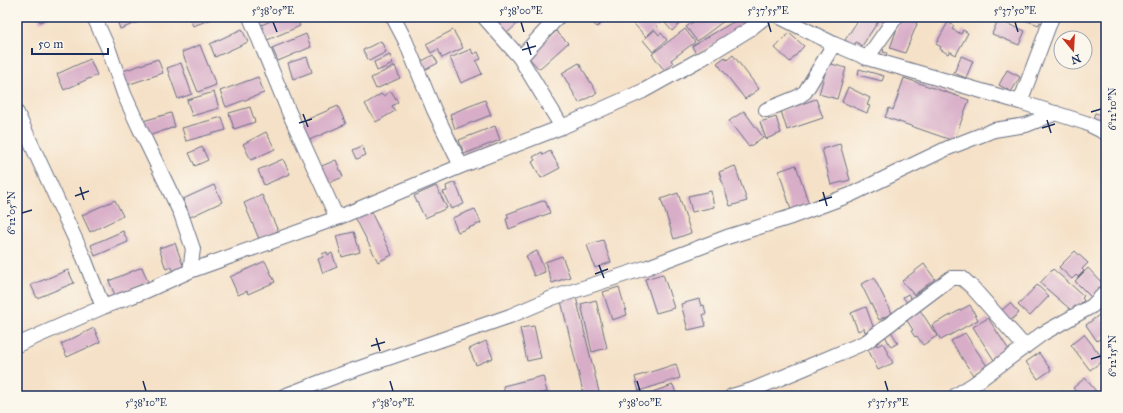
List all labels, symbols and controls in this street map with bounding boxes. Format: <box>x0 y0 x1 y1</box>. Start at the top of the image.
text: 5°38'05"E <box>252 5 294 17</box>
text: 5°38'00"E <box>499 5 543 17</box>
text: 5°37'55"E <box>747 5 789 17</box>
text: 5°37'50"E <box>994 5 1036 17</box>
scale bar <box>32 30 108 56</box>
north arrow <box>1053 30 1093 70</box>
text: 50 m <box>38 37 63 51</box>
text: N <box>1069 51 1082 67</box>
text: 6°12'10"N <box>1107 87 1119 130</box>
text: 6°12'05"N <box>6 191 18 235</box>
text: 6°12'15"N <box>1107 335 1119 377</box>
text: 5°38'10"E <box>125 397 167 409</box>
text: 5°38'05"E <box>372 397 414 409</box>
text: 5°38'00"E <box>618 397 662 409</box>
text: 5°37'55"E <box>867 397 909 409</box>

